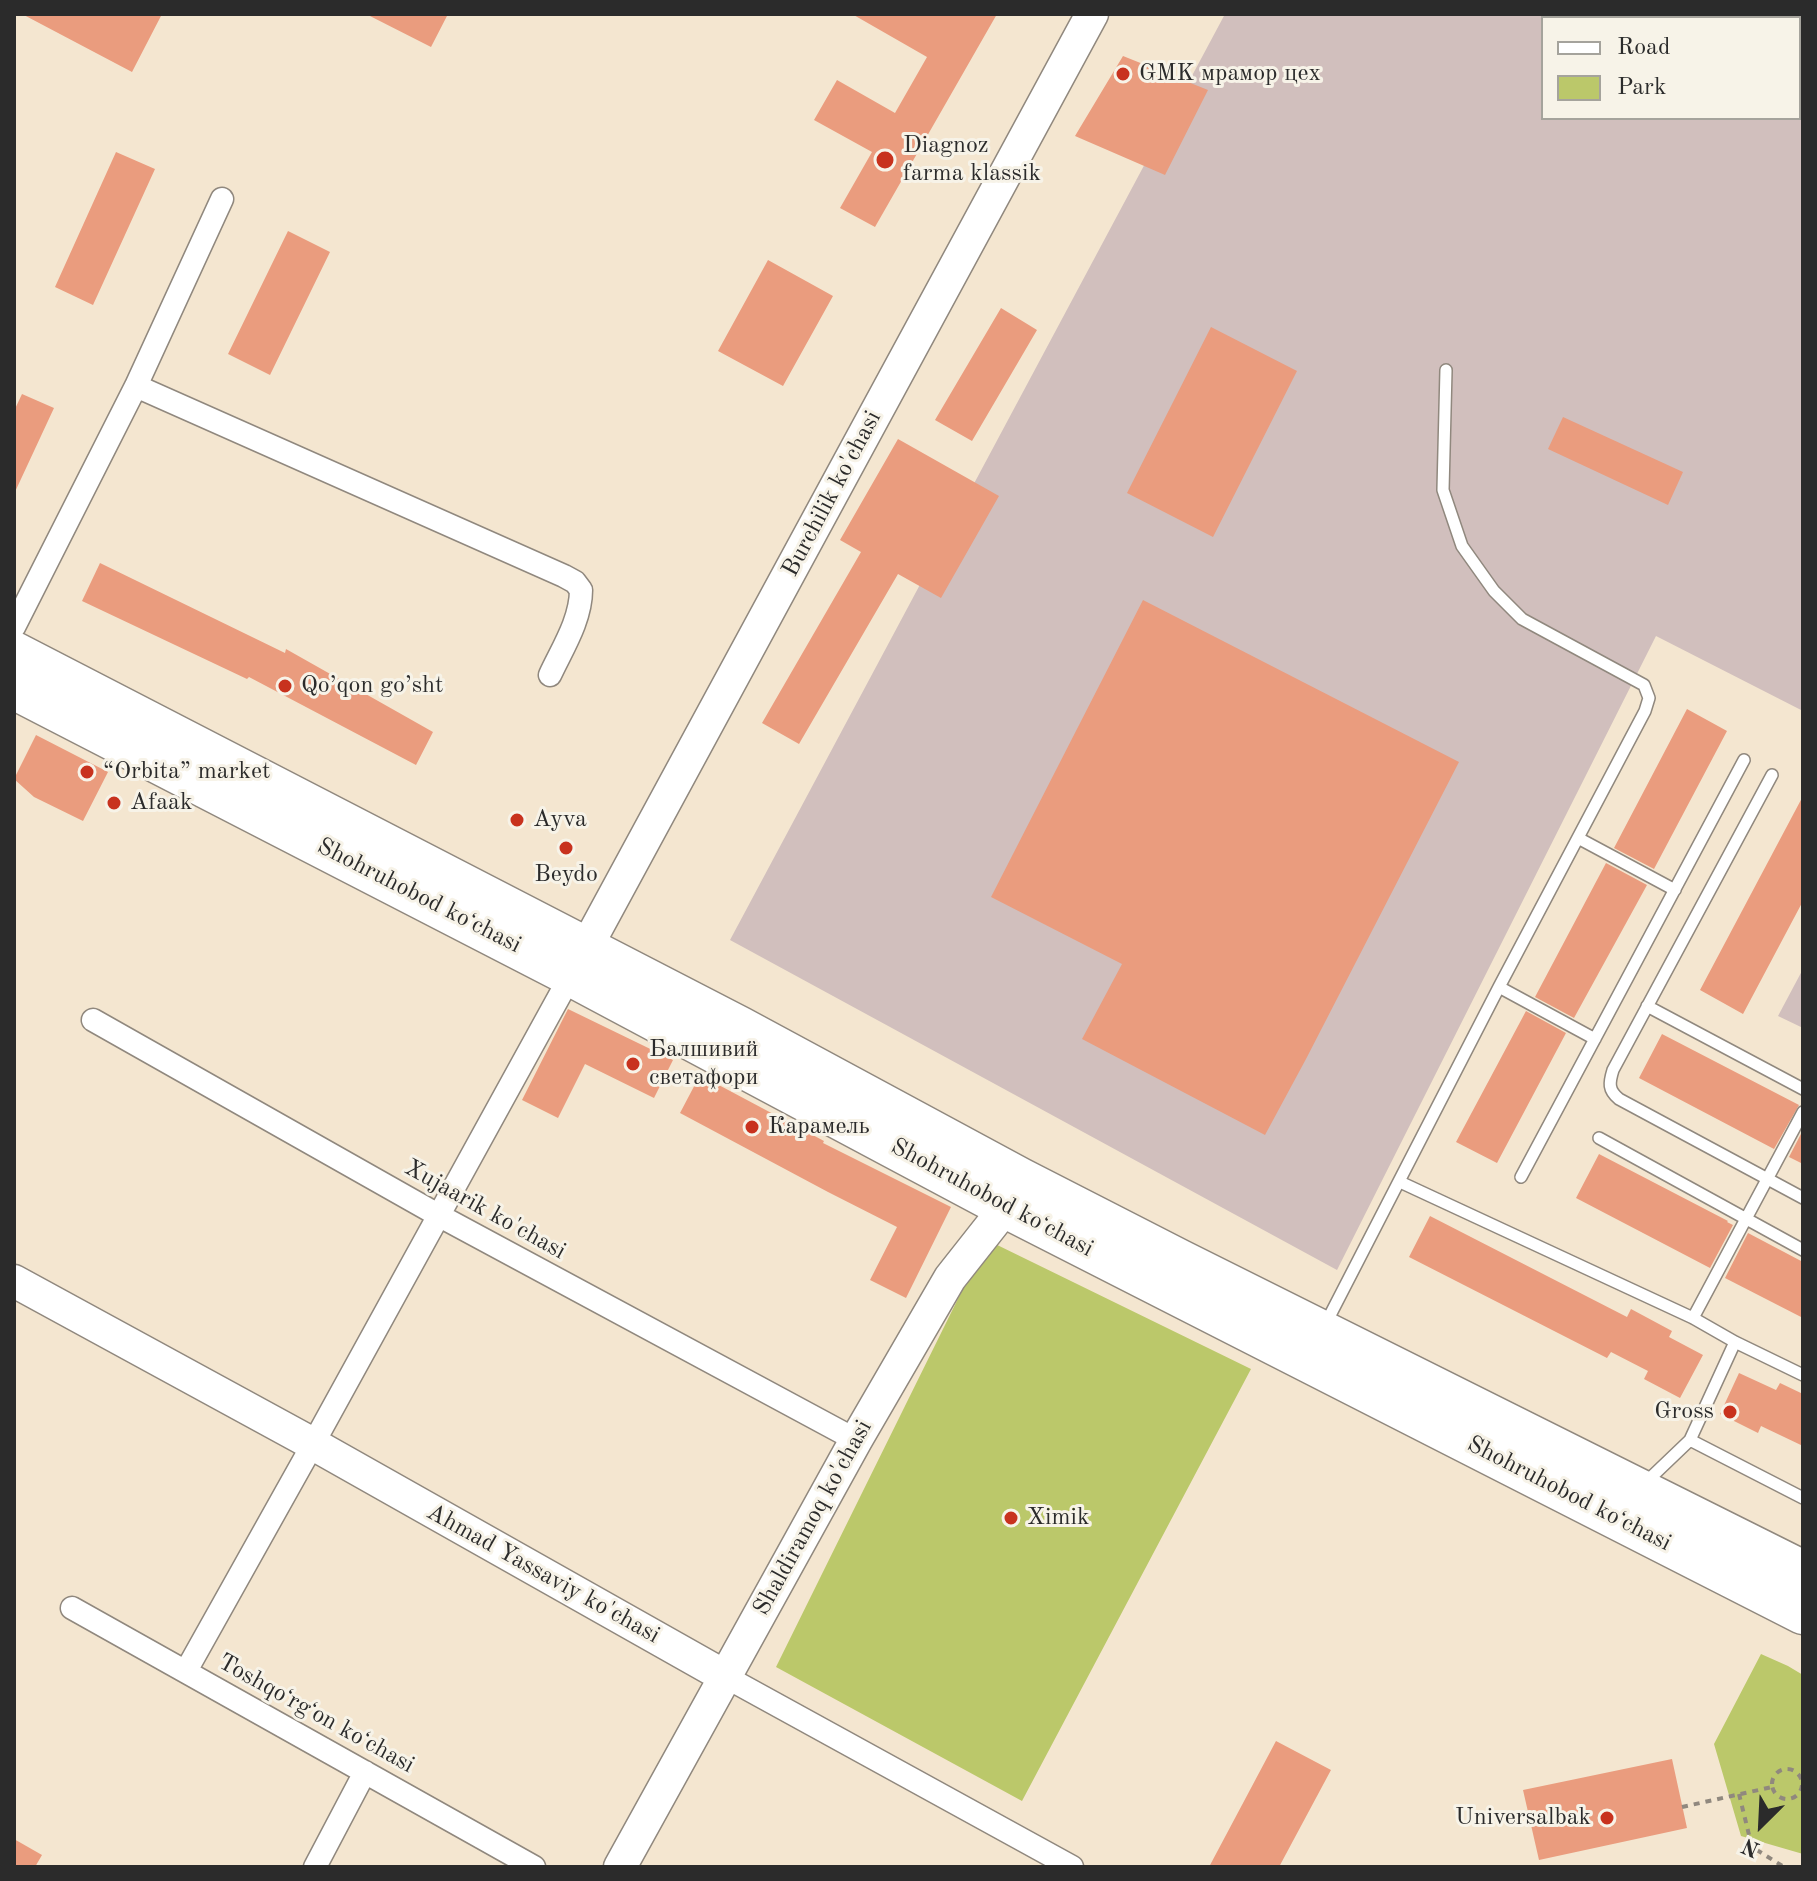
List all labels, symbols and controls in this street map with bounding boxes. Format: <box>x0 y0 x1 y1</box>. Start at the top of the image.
legend <box>1541 16 1801 120</box>
text: Road <box>1617 36 1670 60</box>
place label: GMK мрамор цех <box>1139 60 1321 88</box>
marker: GMK мрамор цех <box>1114 65 1132 83</box>
text: Park <box>1617 76 1666 100</box>
place label: Diagnoz farma klassik <box>903 132 1041 188</box>
marker: Diagnoz farma klassik <box>874 149 896 171</box>
street label: Burchilik ko'chasi <box>776 406 888 582</box>
place label: Qo’qon go’sht <box>301 672 444 700</box>
marker: Qo’qon go’sht <box>276 677 294 695</box>
place label: “Orbita” market <box>103 758 270 786</box>
marker: “Orbita” market <box>78 763 96 781</box>
place label: Afaak <box>130 789 192 817</box>
marker: Afaak <box>105 794 123 812</box>
place label: Ayva <box>533 806 587 834</box>
marker: Ayva <box>508 811 526 829</box>
street label: Shohruhobod koʻchasi <box>312 832 526 960</box>
marker: Beydo <box>557 839 575 857</box>
place label: Beydo <box>534 861 598 889</box>
place label: Балшивий светафори <box>649 1036 758 1092</box>
marker: Балшивий светафори <box>624 1055 642 1073</box>
place label: Карамель <box>768 1113 870 1141</box>
marker: Карамель <box>743 1118 761 1136</box>
street label: Shohruhobod koʻchasi <box>886 1132 1098 1264</box>
street label: Xujaarik ko'chasi <box>399 1154 571 1266</box>
place label: Gross <box>1654 1398 1714 1426</box>
marker: Gross <box>1721 1403 1739 1421</box>
street label: Shaldiramoq ko'chasi <box>747 1415 879 1621</box>
street label: Shohruhobod koʻchasi <box>1462 1430 1676 1558</box>
street label: Ahmad Yassaviy ko'chasi <box>421 1498 665 1650</box>
place label: Ximik <box>1027 1504 1089 1532</box>
marker: Ximik <box>1002 1509 1020 1527</box>
street label: Toshqoʻrgʻon koʻchasi <box>213 1648 419 1780</box>
north arrow <box>1721 1785 1801 1865</box>
place label: Universalbak <box>1455 1804 1591 1832</box>
marker: Universalbak <box>1598 1809 1616 1827</box>
text: N <box>1739 1833 1763 1860</box>

